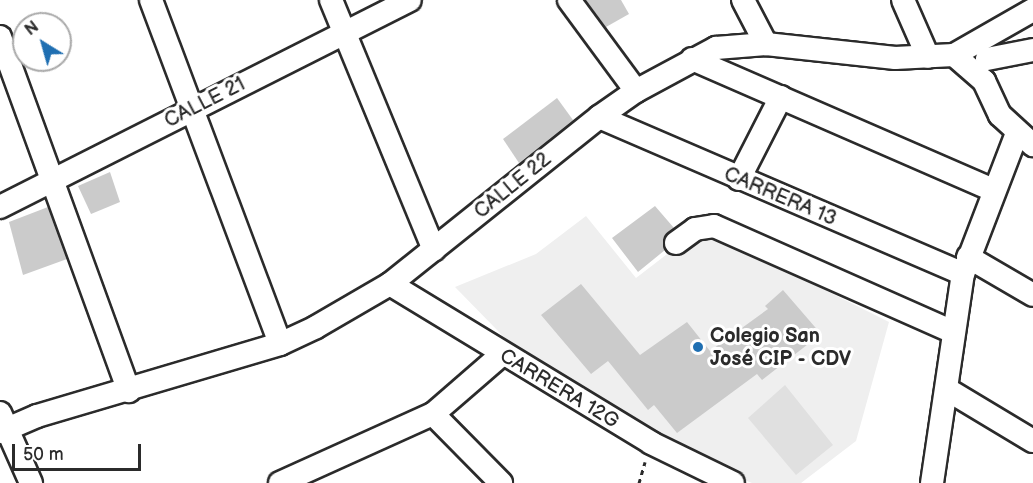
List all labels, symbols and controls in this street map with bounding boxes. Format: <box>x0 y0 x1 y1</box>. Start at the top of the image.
north arrow <box>12 12 72 72</box>
text: N <box>22 18 43 40</box>
street label: CALLE 21 <box>161 73 249 133</box>
street label: CALLE 22 <box>470 148 556 224</box>
street label: CARRERA 13 <box>720 163 840 231</box>
place label: Colegio San José CIP - CDV <box>710 324 851 371</box>
marker: Colegio San José CIP - CDV <box>691 340 705 354</box>
street label: CARRERA 12G <box>495 344 623 434</box>
scale bar <box>15 432 144 470</box>
text: 50 m <box>23 444 64 465</box>

